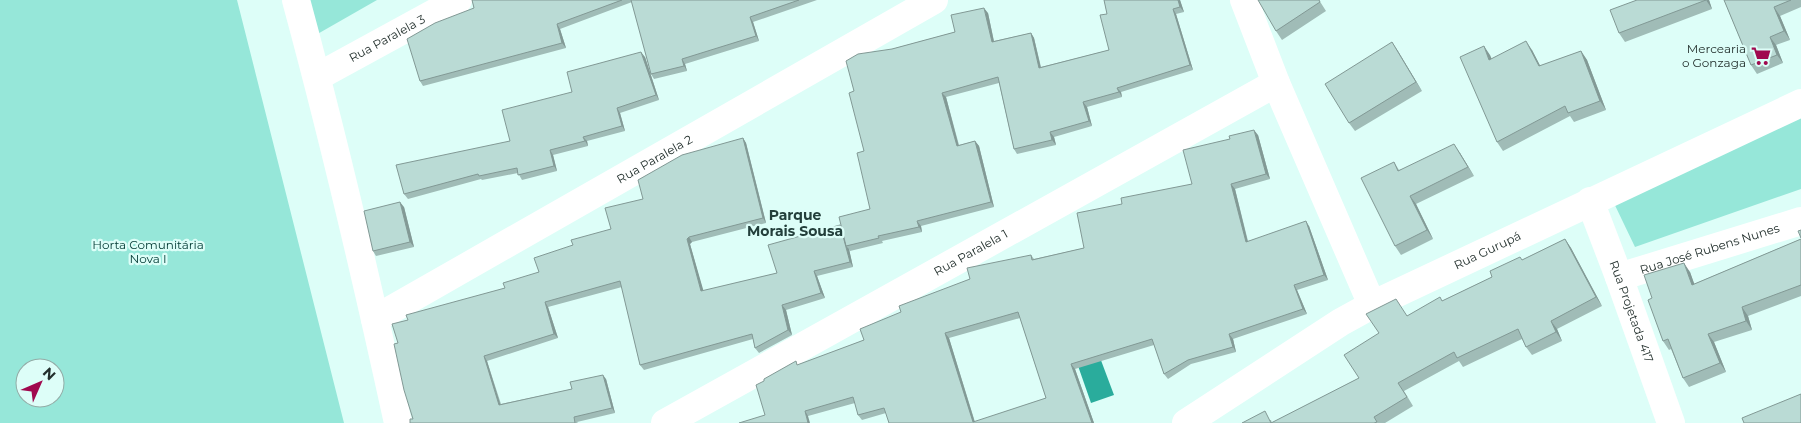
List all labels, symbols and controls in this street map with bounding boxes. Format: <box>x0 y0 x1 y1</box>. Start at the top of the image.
street label: Rua Paralela 3 <box>346 11 428 65</box>
place label: Mercearia o Gonzaga <box>1682 41 1746 70</box>
supermarket icon: Mercearia o Gonzaga <box>1750 45 1772 67</box>
street label: Rua Paralela 2 <box>614 131 695 186</box>
district label: Parque Morais Sousa <box>747 206 843 240</box>
street label: Rua José Rubens Nunes <box>1638 220 1781 277</box>
street label: Rua Paralela 1 <box>931 226 1010 279</box>
street label: Rua Gurupá <box>1451 228 1523 272</box>
park label: Horta Comunitária Nova I <box>92 237 204 266</box>
street label: Rua Projetada 417 <box>1606 258 1657 364</box>
north arrow <box>15 358 65 408</box>
text: N <box>39 363 60 384</box>

